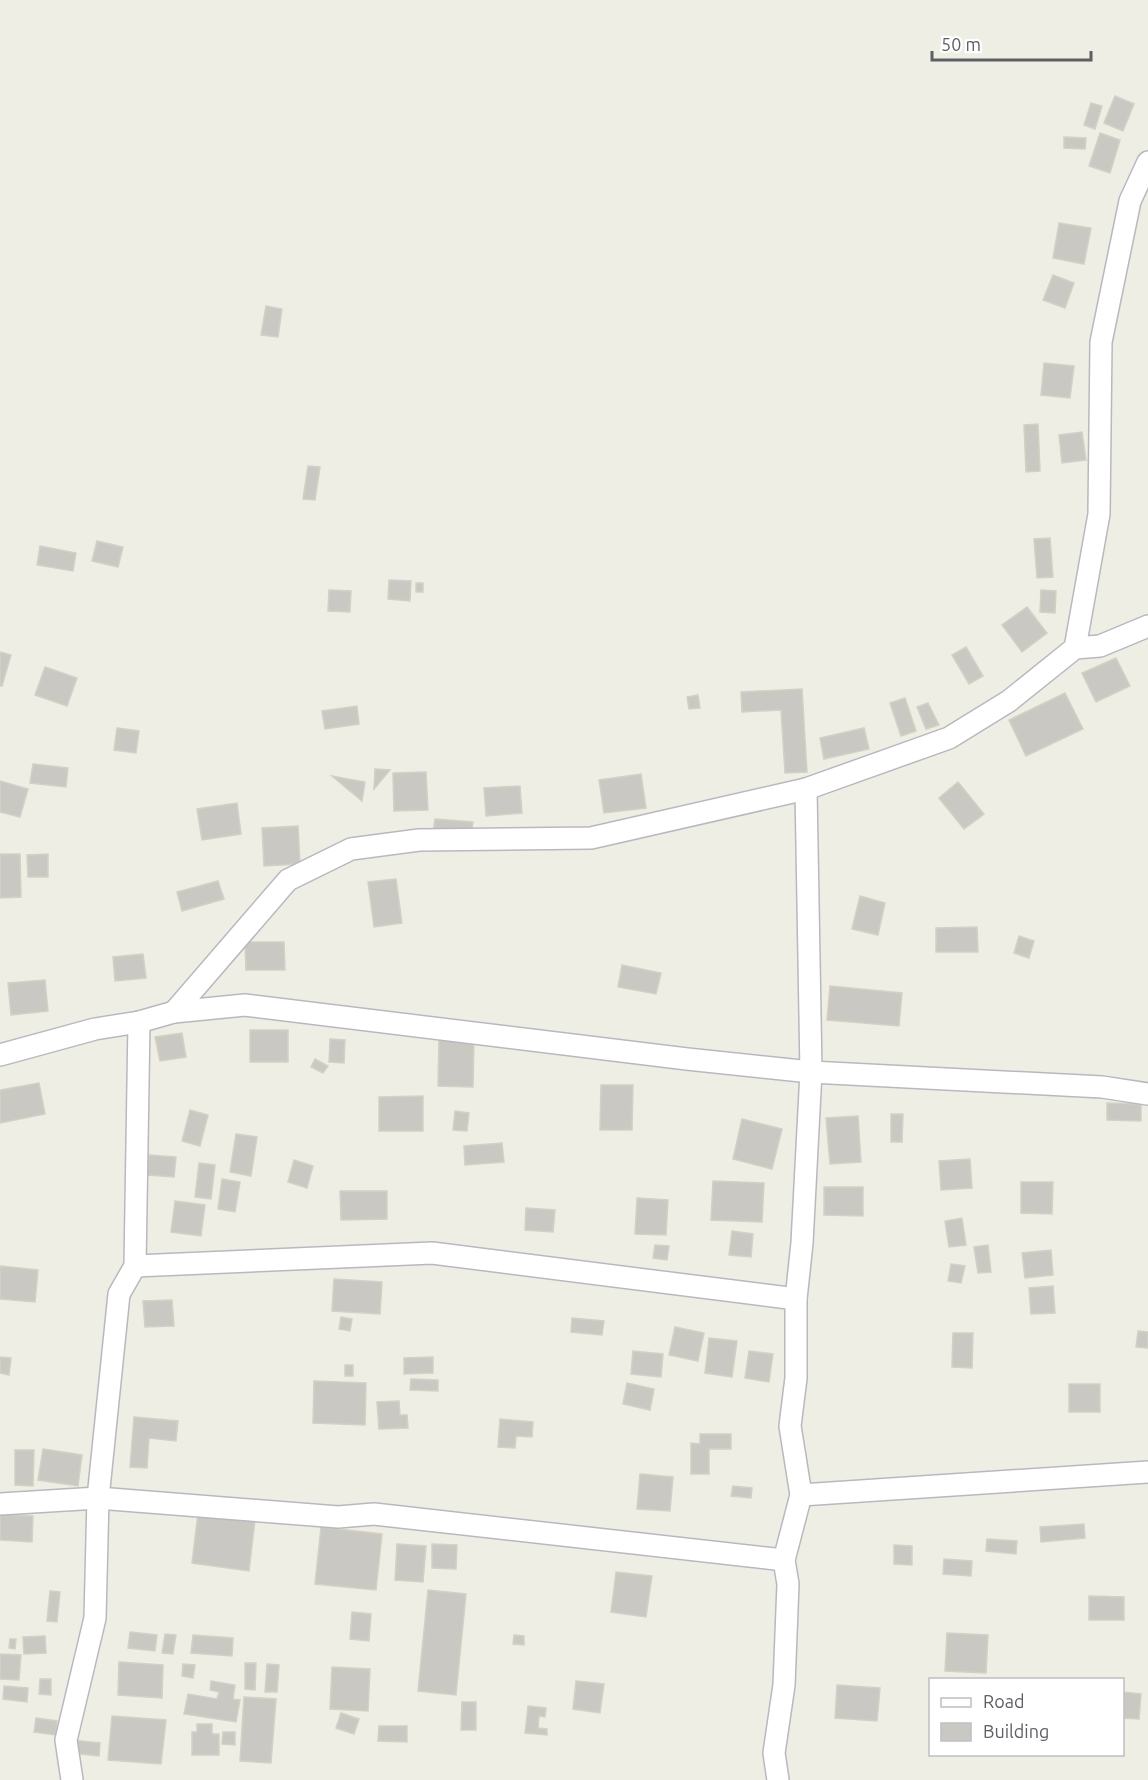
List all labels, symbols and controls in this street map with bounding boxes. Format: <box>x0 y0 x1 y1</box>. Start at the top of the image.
scale bar <box>932 24 1091 62</box>
text: 50 m <box>941 34 981 54</box>
legend <box>929 1678 1124 1756</box>
text: Road <box>983 1691 1025 1711</box>
text: Building <box>983 1721 1049 1741</box>

